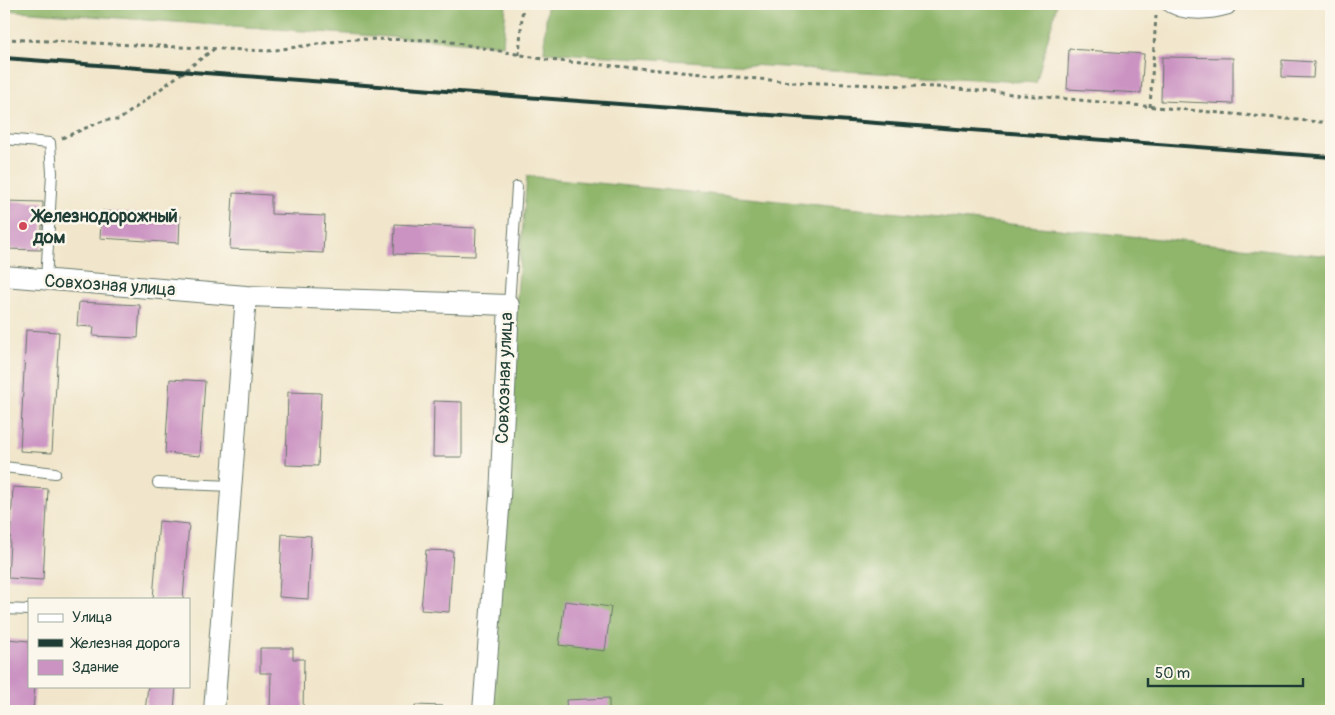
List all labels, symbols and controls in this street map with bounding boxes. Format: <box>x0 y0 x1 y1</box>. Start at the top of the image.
place label: Железнодорожный дом <box>30 205 178 249</box>
marker: Железнодорожный дом <box>17 220 29 232</box>
street label: Совхозная улица <box>44 269 176 302</box>
street label: Совхозная улица <box>491 312 518 444</box>
legend <box>28 598 190 688</box>
text: Улица <box>72 608 112 627</box>
text: Железная дорога <box>70 634 180 653</box>
scale bar <box>1148 655 1302 687</box>
text: Здание <box>72 658 119 677</box>
text: 50 m <box>1155 664 1190 683</box>

